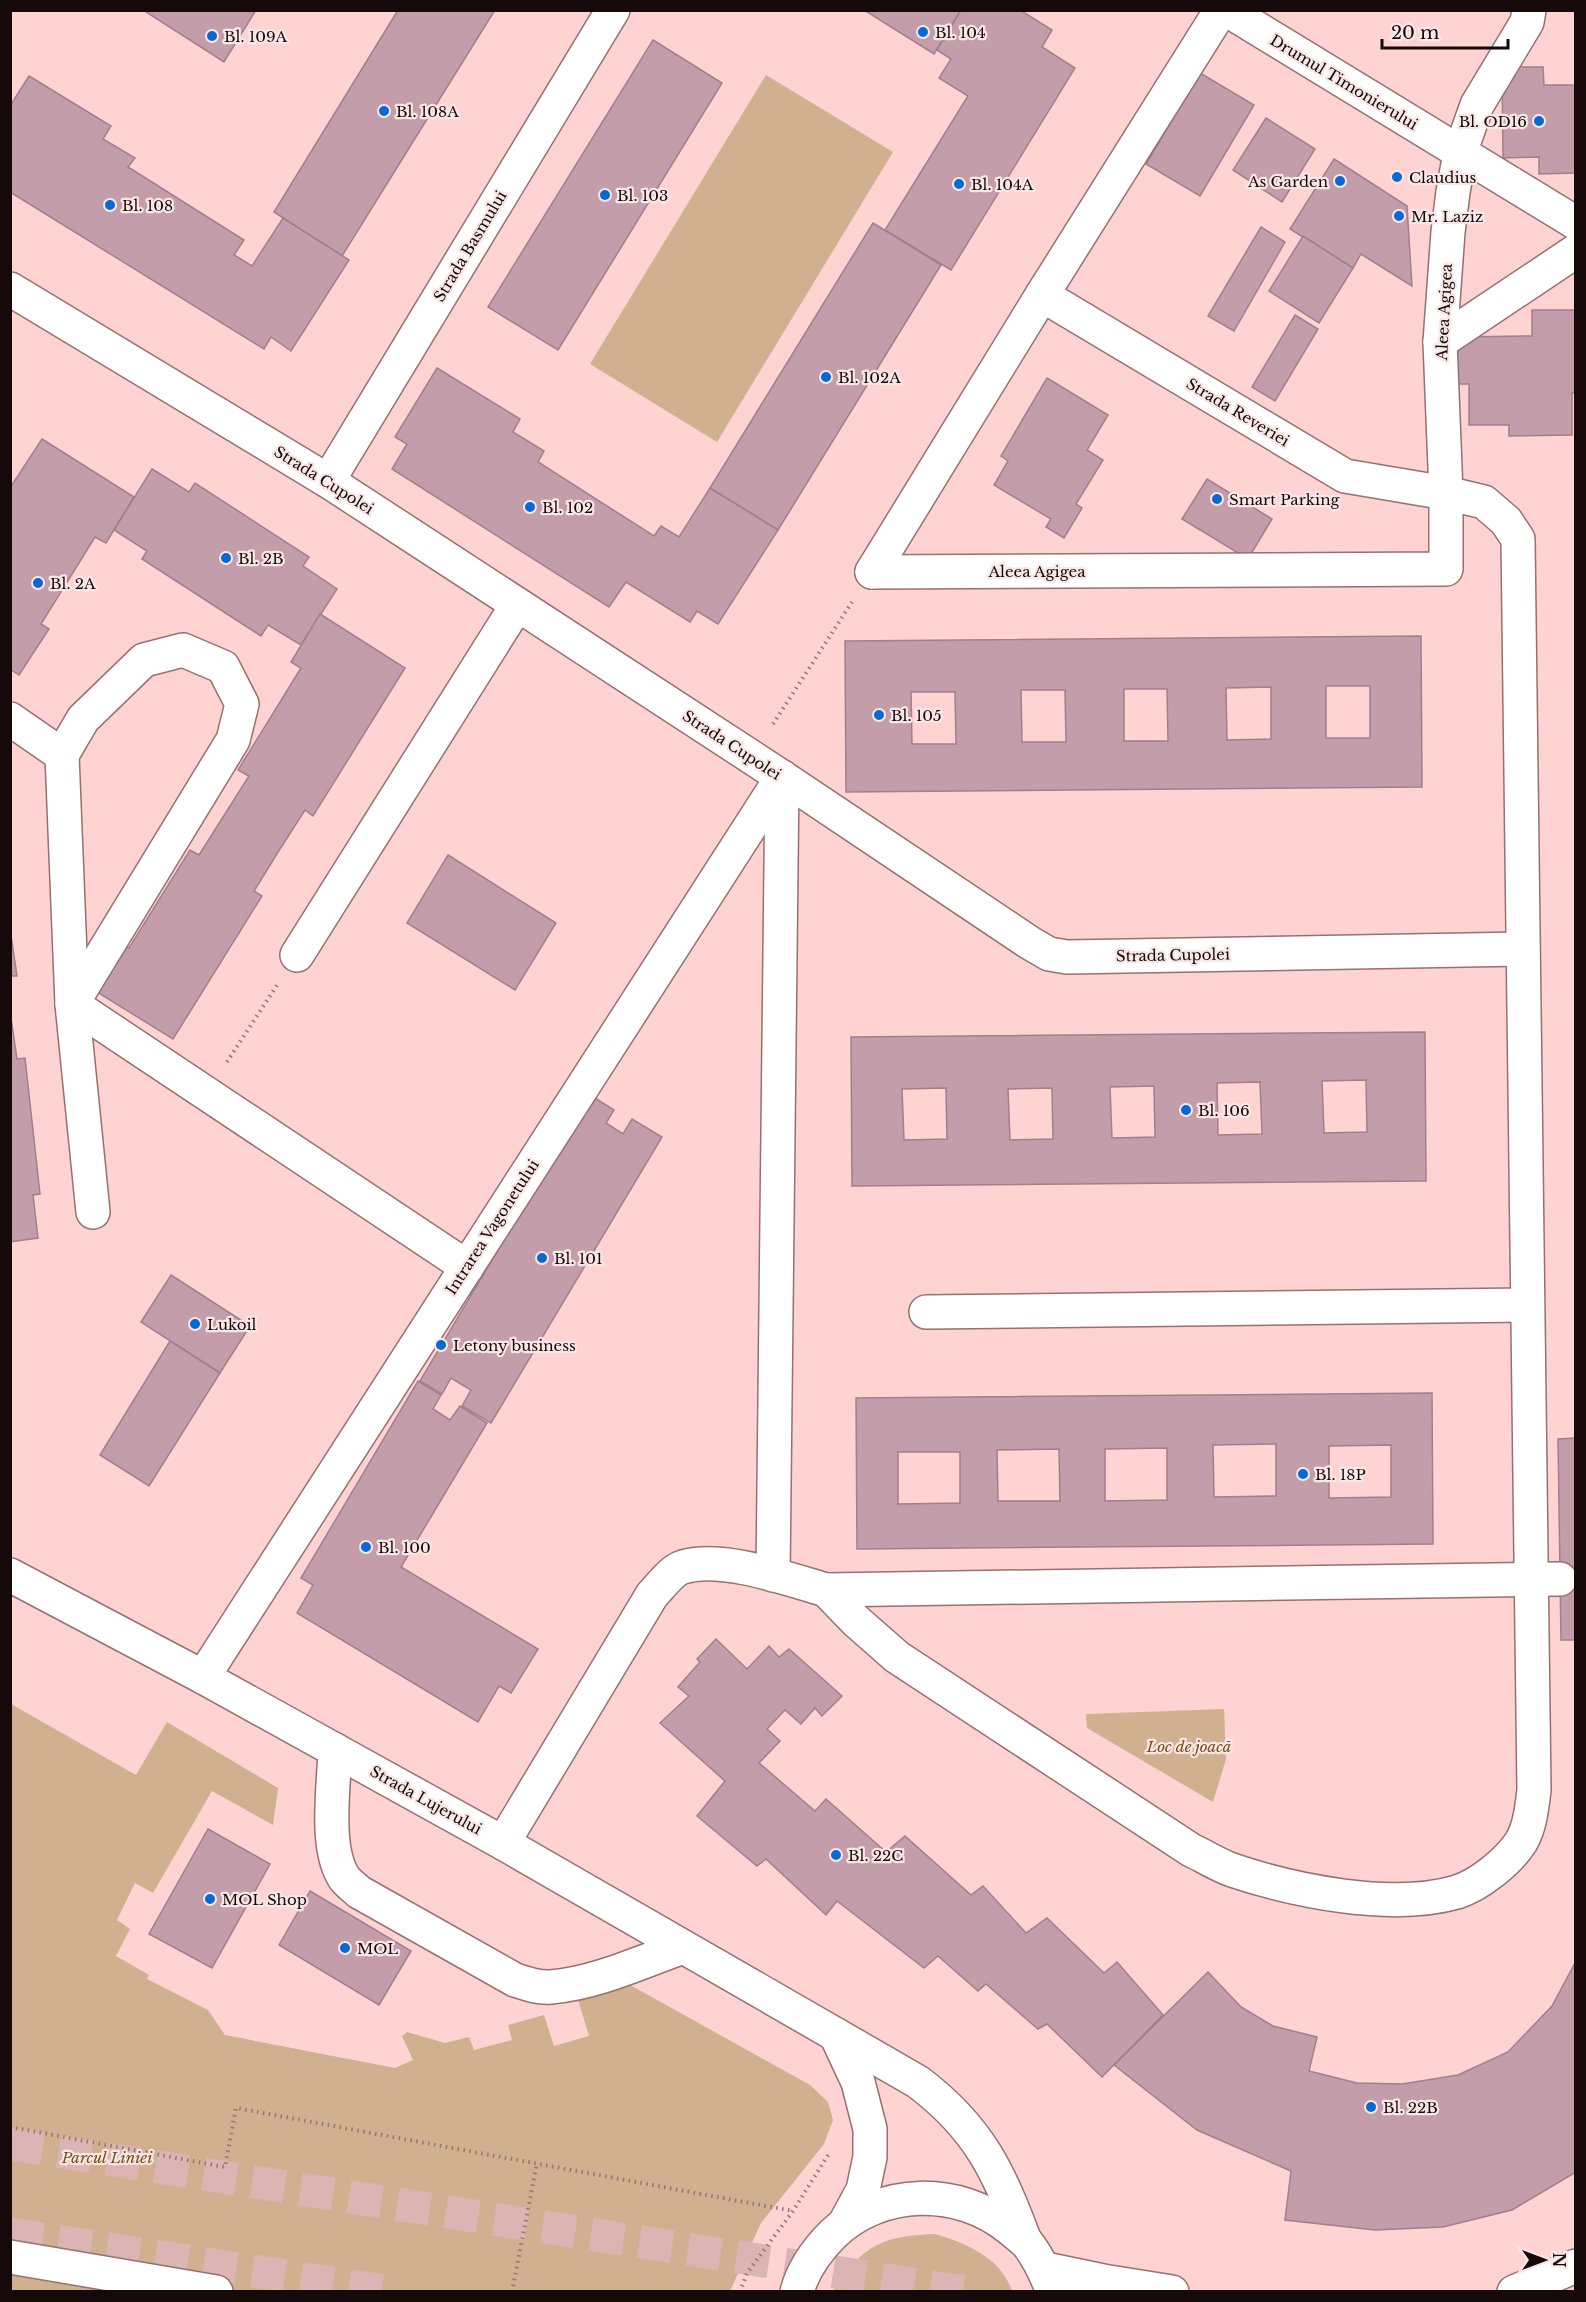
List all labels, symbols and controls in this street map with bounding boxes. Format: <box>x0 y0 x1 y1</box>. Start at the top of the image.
scale bar <box>1382 12 1508 50</box>
text: 20 m <box>1391 22 1439 44</box>
place label: Bl. 104 <box>935 23 986 42</box>
marker: Bl. 104 <box>916 25 930 39</box>
place label: Bl. 109A <box>224 27 287 46</box>
marker: Bl. 109A <box>205 29 219 43</box>
street label: Drumul Timonierului <box>1267 30 1421 134</box>
place label: Bl. 108A <box>396 102 459 121</box>
marker: Bl. 108A <box>377 104 391 118</box>
place label: Bl. OD16 <box>1459 112 1527 131</box>
marker: Bl. OD16 <box>1532 114 1546 128</box>
place label: Claudius <box>1409 168 1477 187</box>
marker: Claudius <box>1390 170 1404 184</box>
place label: As Garden <box>1247 172 1328 191</box>
marker: As Garden <box>1333 174 1347 188</box>
place label: Bl. 104A <box>971 175 1034 194</box>
marker: Bl. 104A <box>952 177 966 191</box>
place label: Bl. 103 <box>617 186 668 205</box>
street label: Strada Basmului <box>429 187 511 305</box>
marker: Bl. 103 <box>598 188 612 202</box>
place label: Bl. 108 <box>122 196 173 215</box>
marker: Bl. 108 <box>103 198 117 212</box>
place label: Mr. Laziz <box>1411 207 1483 226</box>
marker: Mr. Laziz <box>1392 209 1406 223</box>
street label: Aleea Agigea <box>1432 262 1456 362</box>
place label: Bl. 102A <box>838 368 901 387</box>
marker: Bl. 102A <box>819 370 833 384</box>
street label: Strada Reveriei <box>1183 374 1293 450</box>
street label: Strada Cupolei <box>271 442 377 518</box>
place label: Smart Parking <box>1229 490 1340 509</box>
marker: Smart Parking <box>1210 492 1224 506</box>
place label: Bl. 102 <box>542 498 593 517</box>
marker: Bl. 102 <box>523 500 537 514</box>
place label: Bl. 2B <box>238 549 283 568</box>
marker: Bl. 2B <box>219 551 233 565</box>
street label: Aleea Agigea <box>988 562 1086 581</box>
place label: Bl. 2A <box>50 574 96 593</box>
marker: Bl. 2A <box>31 576 45 590</box>
street label: Strada Cupolei <box>679 706 785 784</box>
place label: Bl. 105 <box>891 706 942 725</box>
marker: Bl. 105 <box>872 708 886 722</box>
street label: Strada Cupolei <box>1116 945 1230 965</box>
place label: Bl. 106 <box>1198 1101 1250 1120</box>
marker: Bl. 106 <box>1179 1103 1193 1117</box>
street label: Intrarea Vagonetului <box>441 1156 543 1298</box>
place label: Bl. 101 <box>554 1249 603 1268</box>
marker: Bl. 101 <box>535 1251 549 1265</box>
place label: Lukoil <box>207 1315 257 1334</box>
marker: Lukoil <box>188 1317 202 1331</box>
place label: Letony business <box>453 1336 576 1355</box>
marker: Letony business <box>434 1338 448 1352</box>
place label: Bl. 18P <box>1315 1465 1366 1484</box>
marker: Bl. 18P <box>1296 1467 1310 1481</box>
place label: Bl. 100 <box>378 1538 431 1557</box>
marker: Bl. 100 <box>359 1540 373 1554</box>
park label: Loc de joacă <box>1146 1737 1232 1756</box>
street label: Strada Lujerului <box>367 1761 485 1839</box>
place label: Bl. 22C <box>848 1846 903 1865</box>
marker: Bl. 22C <box>829 1848 843 1862</box>
place label: MOL Shop <box>222 1890 307 1909</box>
marker: MOL Shop <box>203 1892 217 1906</box>
place label: MOL <box>357 1939 398 1958</box>
marker: MOL <box>338 1941 352 1955</box>
place label: Bl. 22B <box>1383 2098 1438 2117</box>
marker: Bl. 22B <box>1364 2100 1378 2114</box>
park label: Parcul Liniei <box>61 2148 153 2167</box>
north arrow <box>1514 2230 1574 2290</box>
text: N <box>1549 2252 1569 2268</box>

